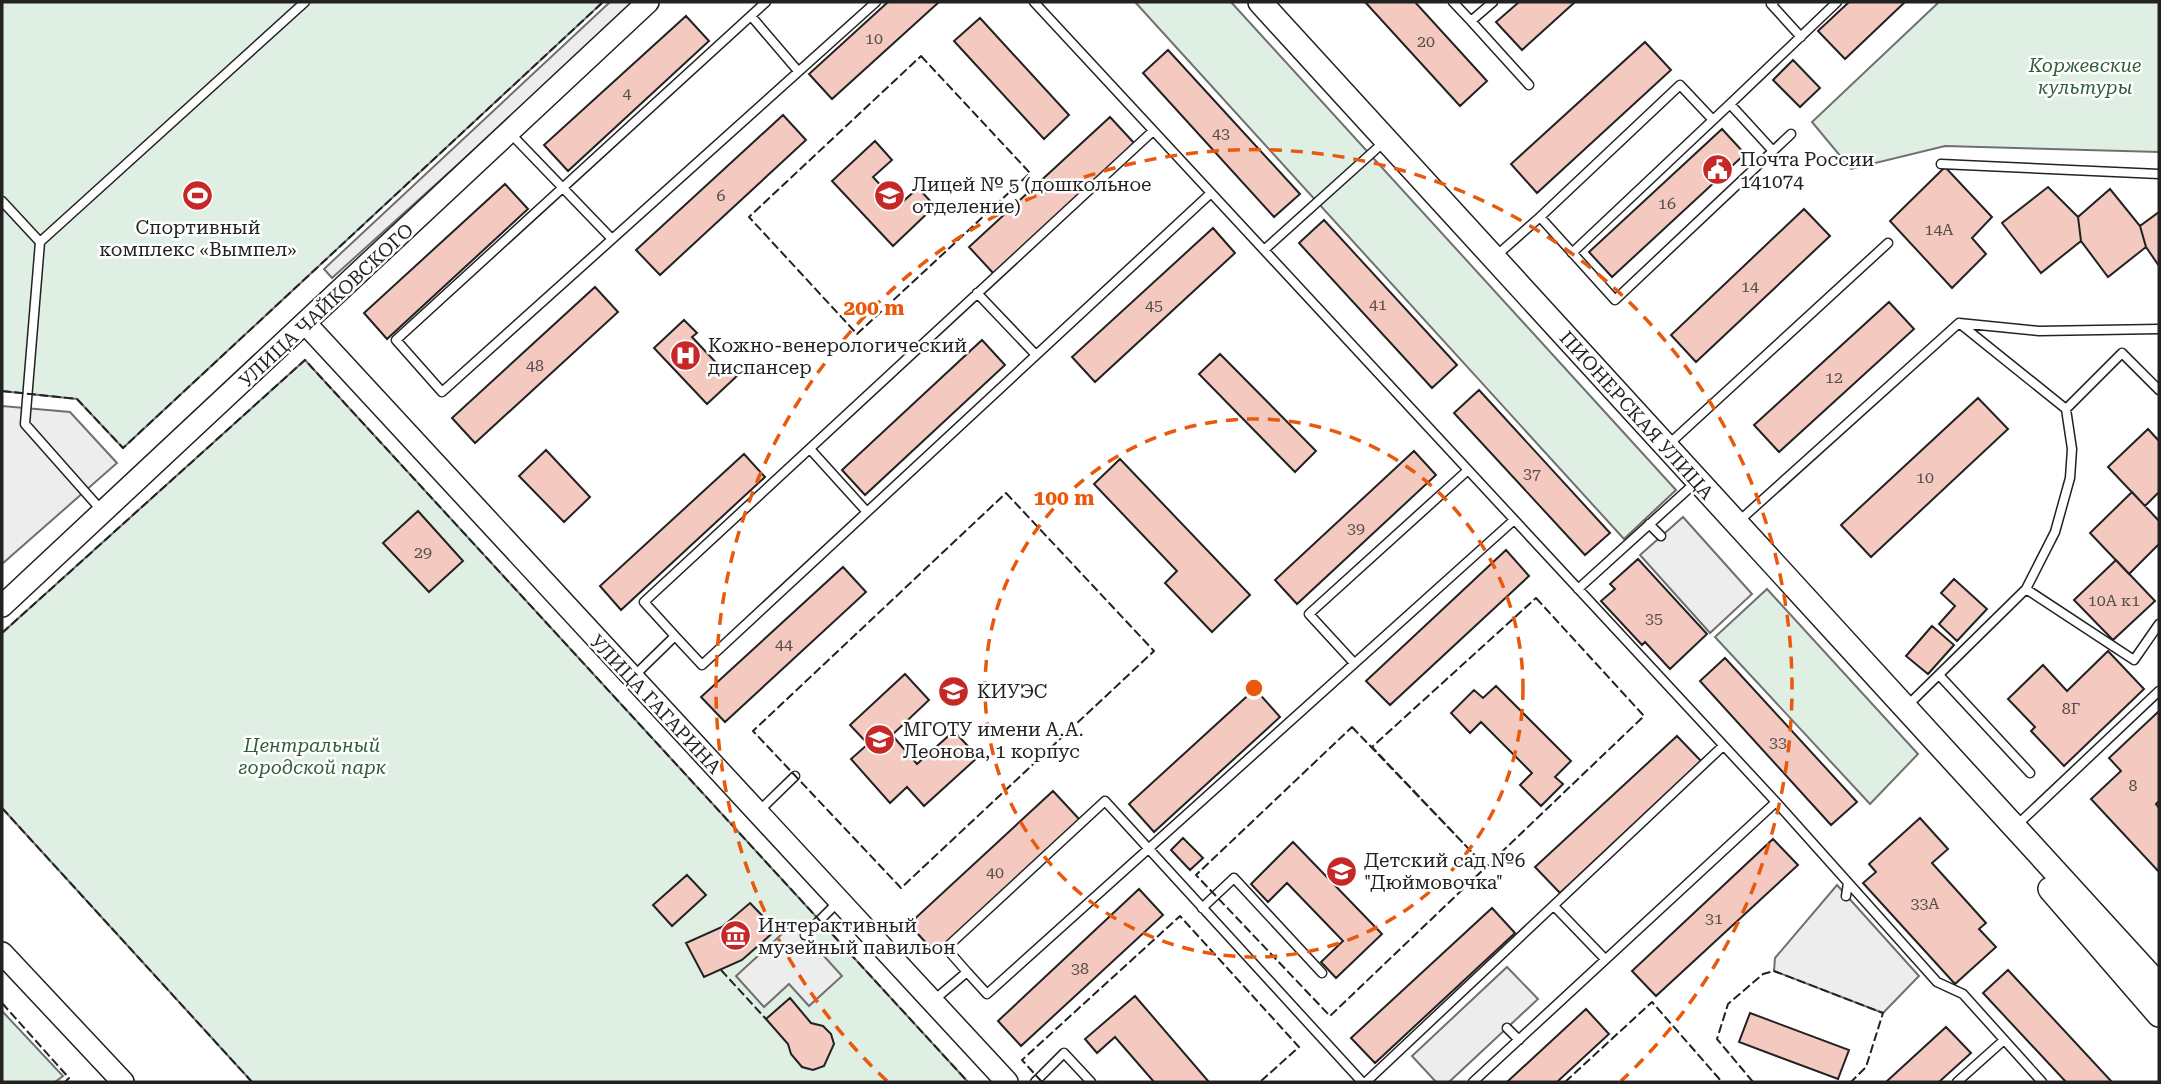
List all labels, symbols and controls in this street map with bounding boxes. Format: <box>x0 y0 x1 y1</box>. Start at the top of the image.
house number: 10 <box>865 29 883 48</box>
house number: 20 <box>1417 32 1435 51</box>
park label: Коржевские культуры <box>2028 54 2142 99</box>
house number: 4 <box>623 84 632 103</box>
house number: 43 <box>1212 124 1230 143</box>
place label: Почта России 141074 <box>1740 148 1874 193</box>
public building icon: Почта России 141074 <box>1700 153 1734 187</box>
place label: Лицей № 5 (дошкольное отделение) <box>912 173 1152 218</box>
school or university icon: Лицей № 5 (дошкольное отделение) <box>872 178 906 212</box>
sports icon: Спортивный комплекс «Вымпел» <box>181 179 215 213</box>
house number: 6 <box>717 186 726 205</box>
house number: 16 <box>1658 194 1676 213</box>
place label: Спортивный комплекс «Вымпел» <box>99 216 297 261</box>
street label: УЛИЦА ЧАЙКОВСКОГО <box>235 219 418 392</box>
house number: 14А <box>1924 220 1954 239</box>
house number: 14 <box>1741 277 1759 296</box>
house number: 41 <box>1369 295 1387 314</box>
text: 200 m <box>844 296 904 320</box>
house number: 45 <box>1145 296 1163 315</box>
street label: ПИОНЕРСКАЯ УЛИЦА <box>1555 326 1719 505</box>
place label: Кожно-венерологический диспансер <box>708 334 967 379</box>
hospital icon: Кожно-венерологический диспансер <box>668 339 702 373</box>
house number: 48 <box>526 356 544 375</box>
house number: 12 <box>1825 368 1843 387</box>
house number: 37 <box>1523 464 1541 483</box>
house number: 10 <box>1916 468 1934 487</box>
text: 100 m <box>1034 486 1094 510</box>
house number: 39 <box>1347 519 1365 538</box>
house number: 29 <box>414 543 432 562</box>
house number: 10А к1 <box>2088 591 2140 610</box>
house number: 35 <box>1645 609 1663 628</box>
street label: УЛИЦА ГАГАРИНА <box>585 630 727 779</box>
house number: 44 <box>775 635 793 654</box>
school or university icon: КИУЭС <box>937 674 971 708</box>
centre of rings <box>1242 676 1266 700</box>
place label: КИУЭС <box>977 680 1047 703</box>
house number: 8Г <box>2062 699 2080 718</box>
place label: МГОТУ имени А.А. Леонова, 1 корпус <box>903 718 1084 763</box>
school or university icon: МГОТУ имени А.А. Леонова, 1 корпус <box>863 723 897 757</box>
house number: 33 <box>1769 733 1787 752</box>
park label: Центральный городской парк <box>238 734 387 779</box>
house number: 8 <box>2129 776 2138 795</box>
place label: Детский сад №6 "Дюймовочка" <box>1364 849 1525 894</box>
school or university icon: Детский сад №6 "Дюймовочка" <box>1324 854 1358 888</box>
house number: 40 <box>986 863 1004 882</box>
house number: 33А <box>1910 894 1940 913</box>
house number: 31 <box>1705 909 1723 928</box>
place label: Интерактивный музейный павильон <box>758 914 956 959</box>
museum icon: Интерактивный музейный павильон <box>718 919 752 953</box>
house number: 38 <box>1071 959 1089 978</box>

